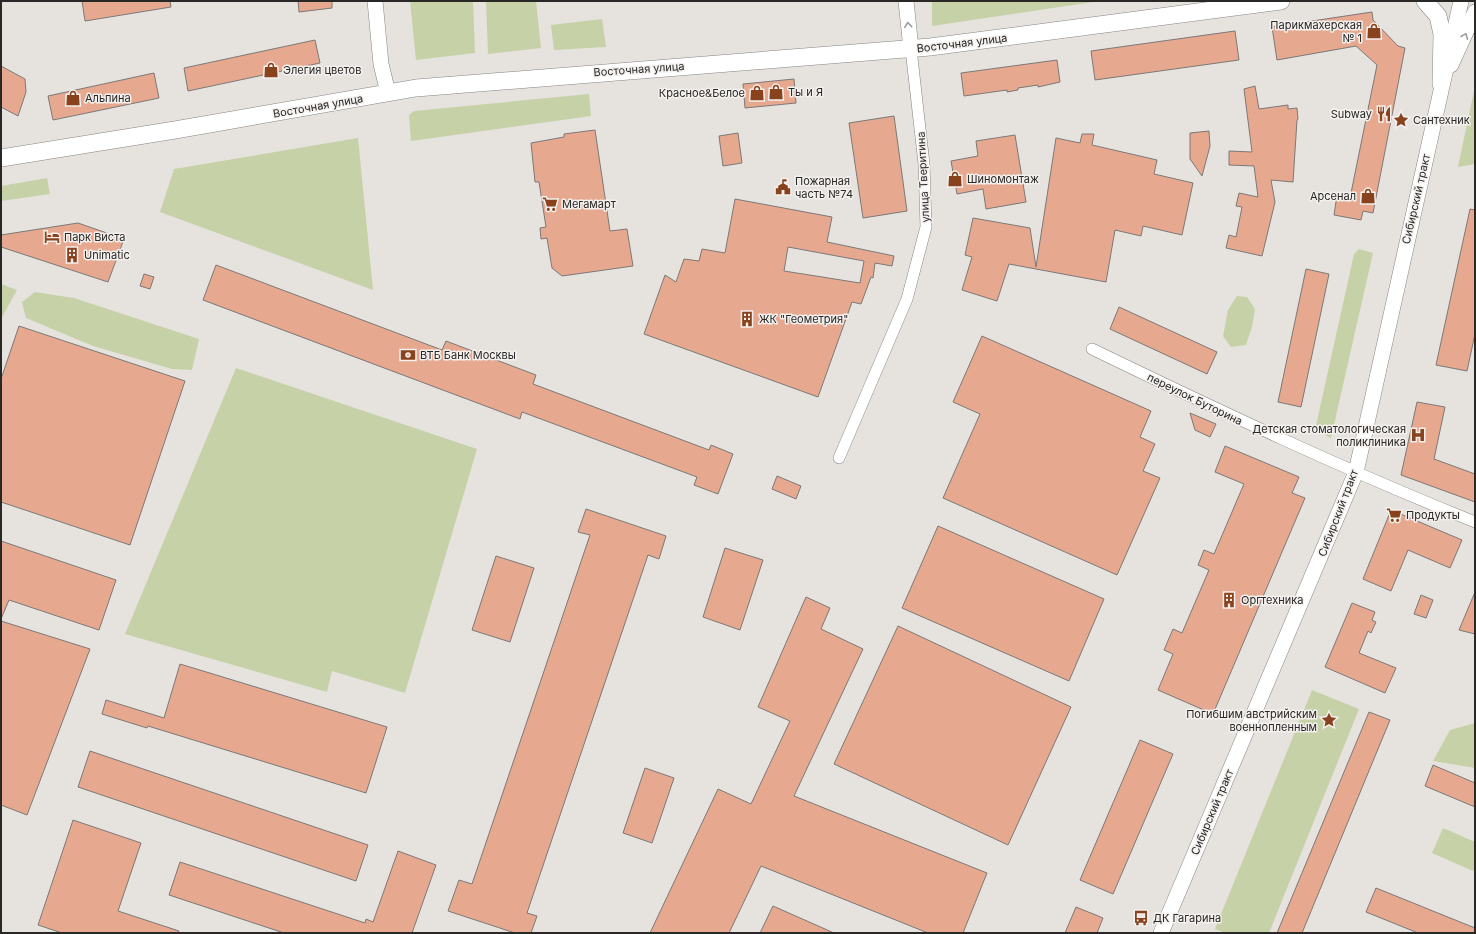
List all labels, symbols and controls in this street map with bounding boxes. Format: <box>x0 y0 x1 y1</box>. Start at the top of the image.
place label: Парикмахерская № 1 <box>1270 18 1362 45</box>
one-way arrow <box>904 22 913 28</box>
shop icon: Парикмахерская № 1 <box>1365 22 1383 40</box>
street label: Восточная улица <box>916 30 1008 56</box>
one-way arrow <box>1460 33 1468 41</box>
street label: Восточная улица <box>593 59 685 79</box>
shop icon: Элегия цветов <box>262 61 280 79</box>
place label: Элегия цветов <box>283 63 361 77</box>
shop icon: Ты и Я <box>767 83 785 101</box>
shop icon: Красное&Белое <box>748 84 766 102</box>
place label: Ты и Я <box>788 85 823 99</box>
place label: Красное&Белое <box>659 86 745 100</box>
shop icon: Альпина <box>64 89 82 107</box>
place label: Альпина <box>85 91 131 105</box>
street label: Восточная улица <box>272 91 364 121</box>
restaurant icon: Subway <box>1375 105 1393 123</box>
place label: Subway <box>1331 107 1372 121</box>
place icon: Сантехник <box>1392 111 1410 129</box>
place label: Сантехник <box>1413 113 1470 127</box>
street label: улица Тверитина <box>914 131 932 223</box>
street label: Сибирский тракт <box>1399 152 1433 245</box>
shop icon: Шиномонтаж <box>946 170 964 188</box>
place label: Шиномонтаж <box>967 172 1039 186</box>
place label: Пожарная часть №74 <box>795 174 853 201</box>
public building icon: Пожарная часть №74 <box>774 178 792 196</box>
shop icon: Арсенал <box>1359 187 1377 205</box>
place label: Арсенал <box>1310 189 1356 203</box>
supermarket icon: Мегамарт <box>541 195 559 213</box>
place label: Мегамарт <box>562 197 617 211</box>
hotel icon: Парк Виста <box>43 228 61 246</box>
place label: Парк Виста <box>64 230 125 244</box>
building icon: Unimatic <box>63 246 81 264</box>
place label: Unimatic <box>84 248 130 262</box>
building icon: ЖК "Геометрия" <box>738 310 756 328</box>
place label: ЖК "Геометрия" <box>759 312 848 326</box>
bank icon: ВТБ Банк Москвы <box>399 346 417 364</box>
place label: ВТБ Банк Москвы <box>420 348 516 362</box>
street label: переулок Буторина <box>1145 370 1245 428</box>
place label: Детская стоматологическая поликлиника <box>1252 422 1406 449</box>
hospital icon: Детская стоматологическая поликлиника <box>1409 426 1427 444</box>
street label: Сибирский тракт <box>1315 467 1361 558</box>
supermarket icon: Продукты <box>1385 506 1403 524</box>
place label: Продукты <box>1406 508 1460 522</box>
building icon: Оргтехника <box>1220 591 1238 609</box>
place label: Оргтехника <box>1241 593 1303 607</box>
place label: Погибшим австрийским военнопленным <box>1186 707 1317 734</box>
place icon: Погибшим австрийским военнопленным <box>1320 711 1338 729</box>
street label: Сибирский тракт <box>1188 766 1237 857</box>
bus stop icon: ДК Гагарина <box>1132 909 1150 927</box>
place label: ДК Гагарина <box>1153 911 1221 925</box>

